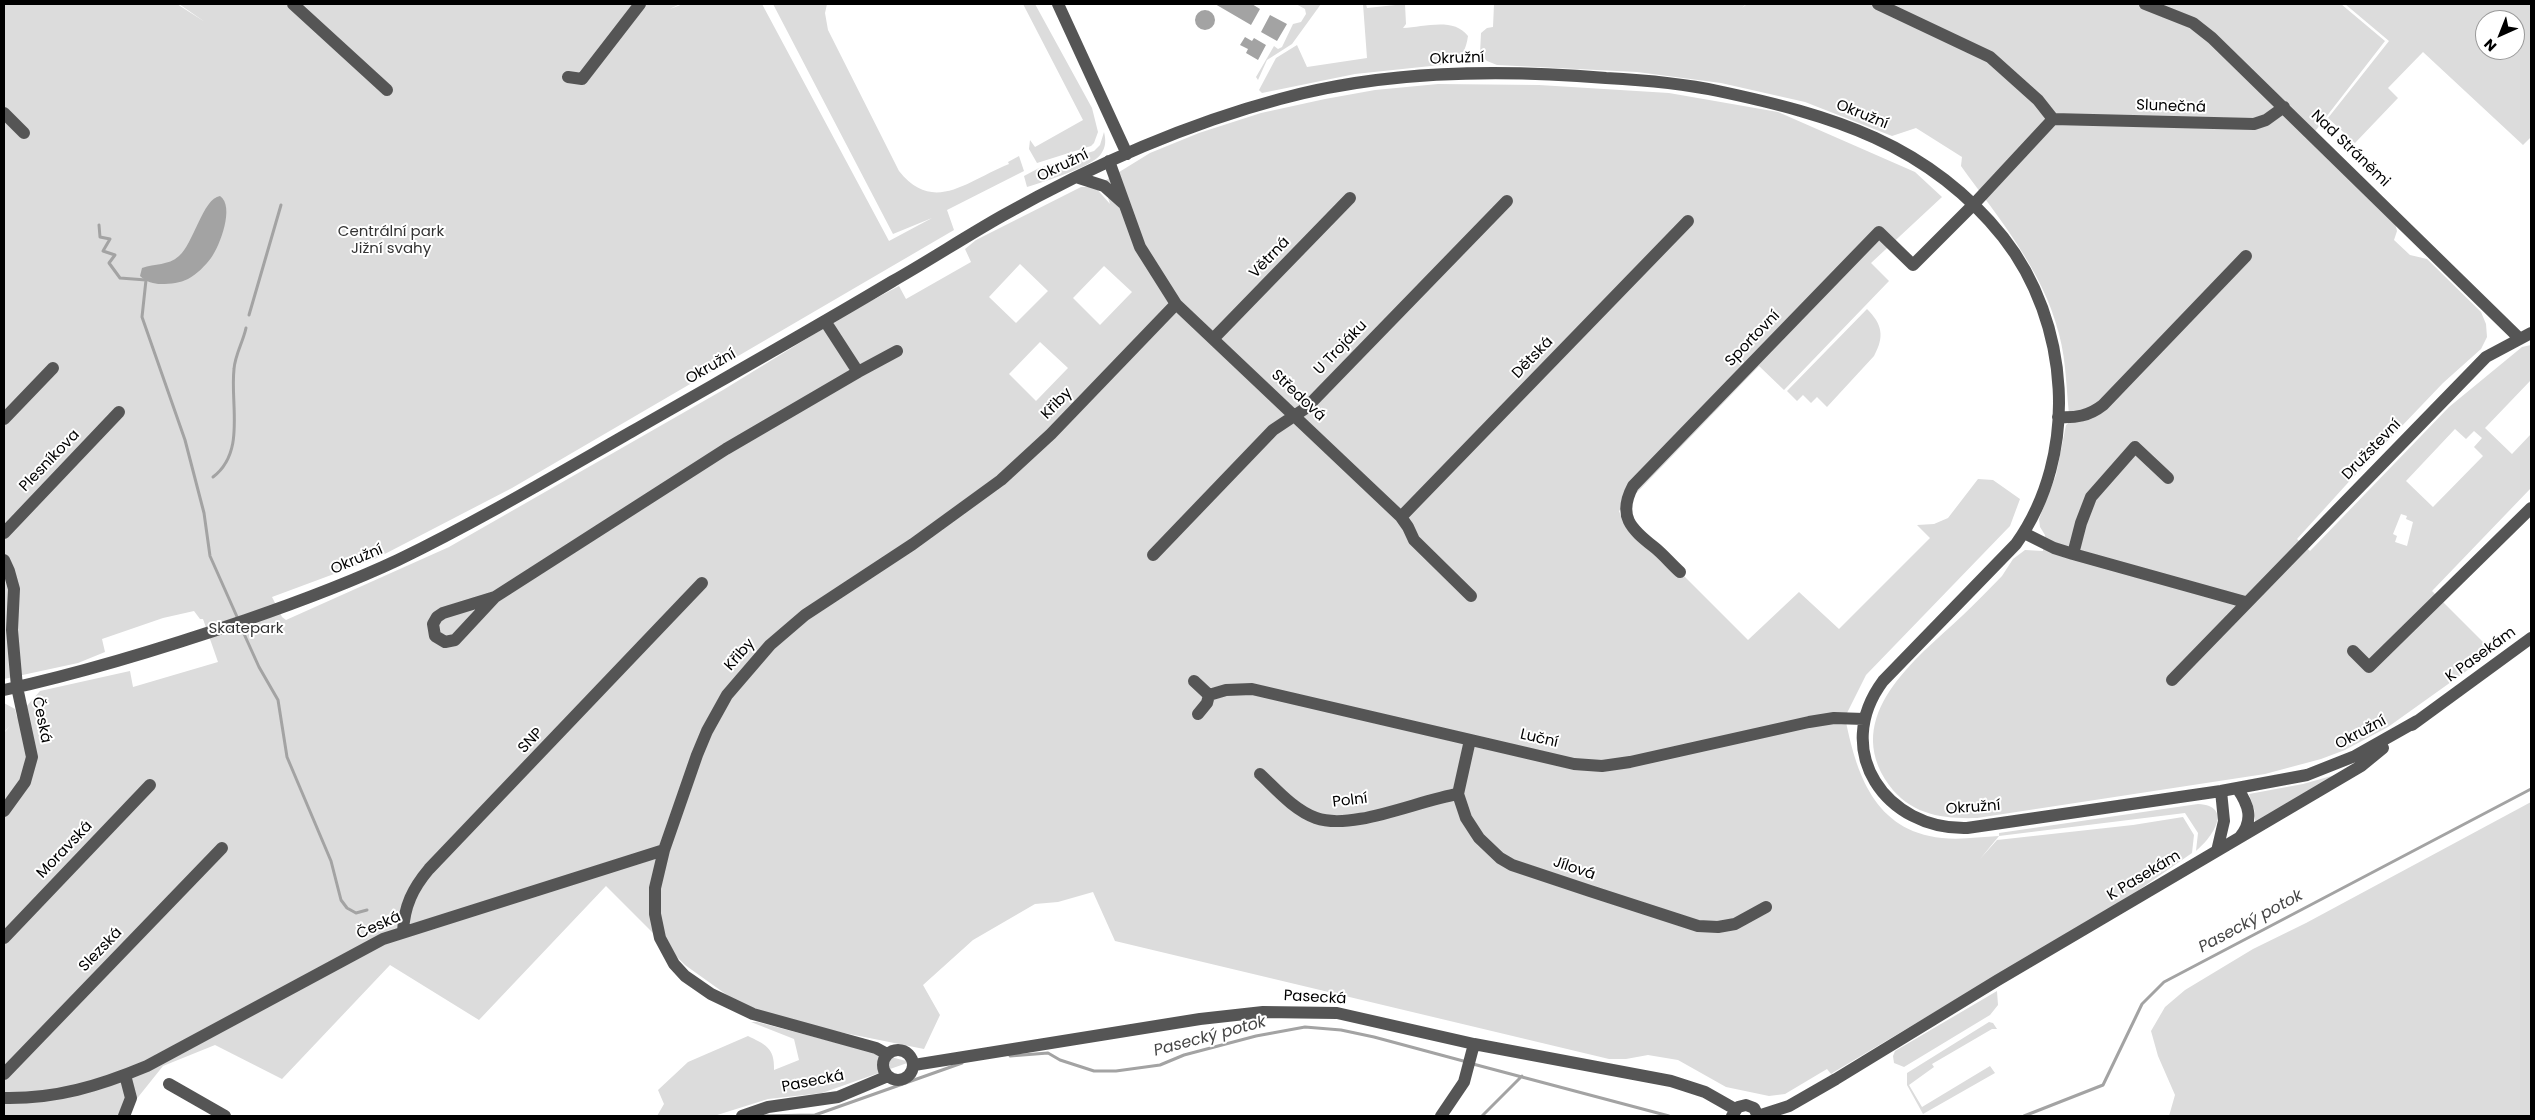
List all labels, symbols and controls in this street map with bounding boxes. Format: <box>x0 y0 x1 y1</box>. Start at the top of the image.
north arrow <box>2475 10 2525 60</box>
text: N <box>2480 34 2501 56</box>
street label: Okružní <box>1429 49 1485 69</box>
street label: Okružní <box>1833 96 1891 134</box>
street label: Slunečná <box>2136 97 2206 117</box>
street label: Nad Stráněmi <box>2307 107 2393 191</box>
street label: Okružní <box>1034 146 1092 186</box>
park label: Centrální park Jižní svahy <box>338 223 444 258</box>
street label: Větrná <box>1246 234 1294 282</box>
street label: Sportovní <box>1722 307 1784 371</box>
street label: U Trojáku <box>1311 317 1371 379</box>
street label: Dětská <box>1509 333 1557 383</box>
street label: Okružní <box>683 345 739 389</box>
street label: Středová <box>1267 366 1329 426</box>
street label: Křiby <box>1038 384 1076 424</box>
street label: Družstevní <box>2339 416 2405 484</box>
street label: Plesníkova <box>16 426 84 496</box>
street label: Okružní <box>328 541 386 579</box>
park label: Skatepark <box>208 620 284 638</box>
street label: K Pasekám <box>2442 624 2520 686</box>
street label: Křiby <box>721 635 759 675</box>
street label: Česká <box>27 695 55 745</box>
street label: Okružní <box>2333 712 2389 754</box>
street label: SNP <box>515 725 547 757</box>
street label: Luční <box>1518 726 1560 752</box>
street label: Polní <box>1331 790 1369 812</box>
street label: Okružní <box>1945 797 2001 819</box>
street label: Moravská <box>33 818 97 882</box>
street label: K Pasekám <box>2104 847 2184 905</box>
street label: Jílová <box>1551 853 1597 885</box>
water label: Pasecký potok <box>2196 886 2306 958</box>
street label: Česká <box>354 908 404 944</box>
street label: Slezská <box>76 924 126 976</box>
street label: Pasecká <box>1283 987 1347 1009</box>
water label: Pasecký potok <box>1152 1013 1268 1061</box>
street label: Pasecká <box>780 1067 846 1097</box>

